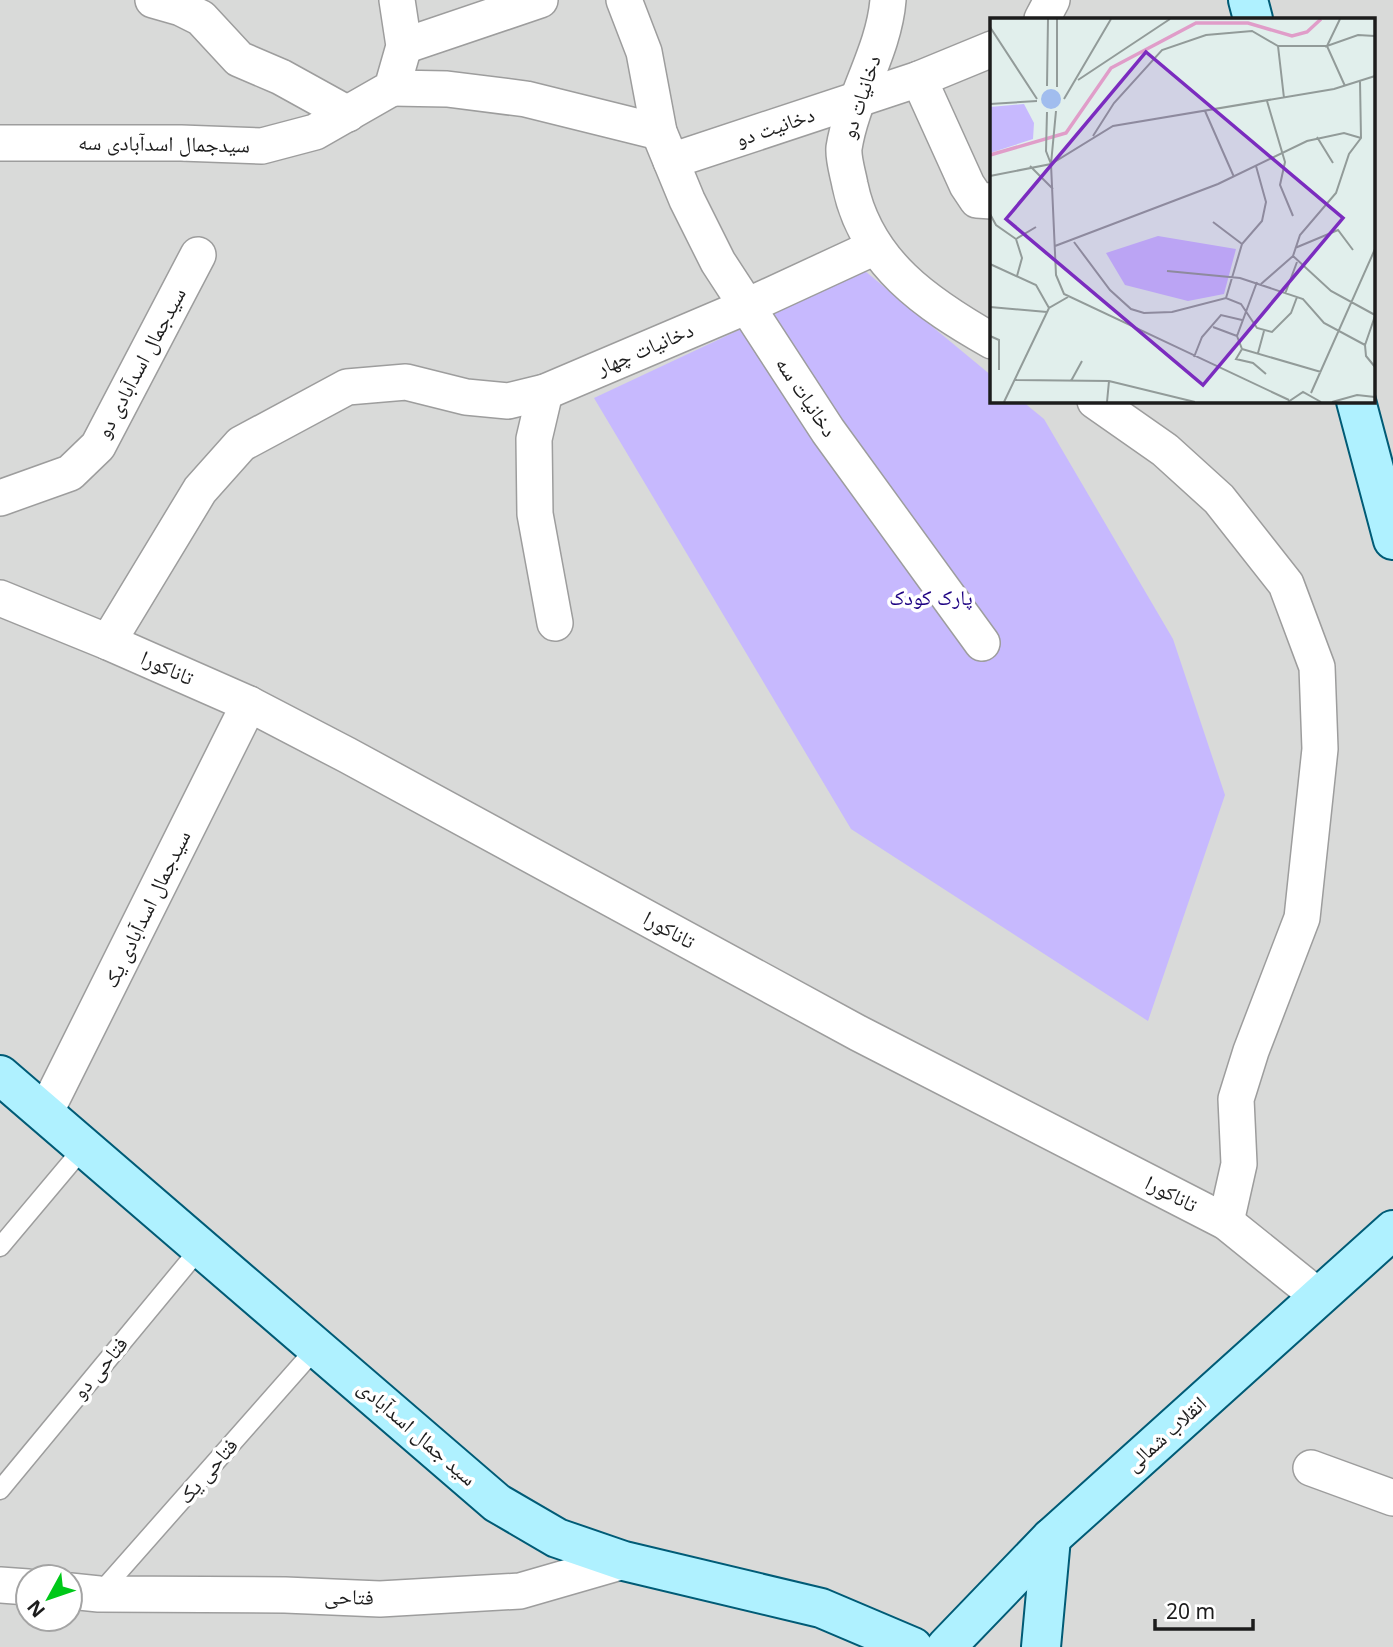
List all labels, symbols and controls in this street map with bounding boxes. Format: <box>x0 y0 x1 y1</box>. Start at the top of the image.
inset map <box>990 18 1376 402</box>
street label: دخانیات دو <box>833 51 887 142</box>
street label: دخانیت دو <box>731 99 818 153</box>
street label: سیدجمال اسدآبادی سه <box>78 128 250 158</box>
street label: سیدجمال اسدآبادی دو <box>89 282 192 443</box>
street label: دخانیات چهار <box>591 315 697 381</box>
street label: دخانیات سه <box>770 351 844 442</box>
park label: پارک کودک <box>889 583 973 611</box>
street label: تاناکورا <box>136 643 198 691</box>
street label: سیدجمال اسدآبادی یک <box>96 825 196 992</box>
street label: تاناکورا <box>639 903 700 955</box>
street label: تاناکورا <box>1140 1168 1202 1218</box>
street label: فتاحی دو <box>65 1330 134 1404</box>
street label: سید جمال اسدآبادی <box>352 1373 483 1492</box>
street label: انقلاب شمالی <box>1119 1389 1212 1477</box>
street label: فتاحی یک <box>171 1432 244 1509</box>
north arrow <box>14 1563 84 1633</box>
street label: فتاحی <box>324 1581 374 1611</box>
scale bar <box>1155 1588 1253 1632</box>
text: N <box>21 1595 51 1623</box>
text: 20 m <box>1166 1597 1215 1625</box>

